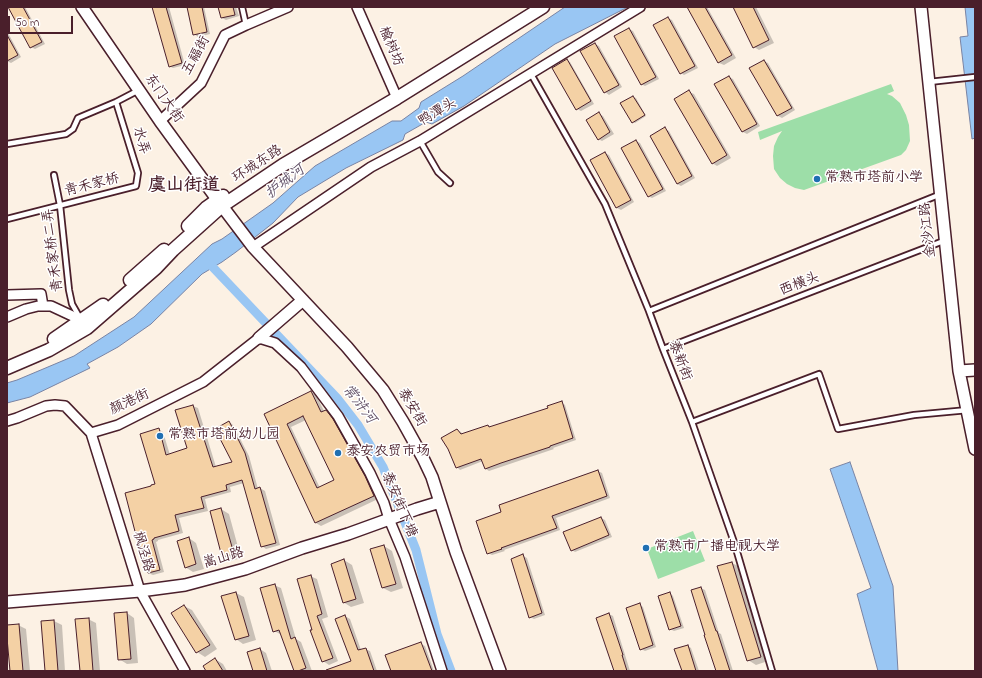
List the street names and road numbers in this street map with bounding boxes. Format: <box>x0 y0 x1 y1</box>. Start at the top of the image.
street label: 榆树坊 <box>374 24 406 70</box>
street label: 五福街 <box>179 34 215 78</box>
street label: 东门大街 <box>140 71 186 127</box>
street label: 鸭潭头 <box>416 95 460 131</box>
street label: 水弄 <box>128 125 152 157</box>
street label: 环城东路 <box>230 143 286 187</box>
street label: 青禾家桥 <box>63 171 121 201</box>
street label: 金沙江路 <box>918 201 940 259</box>
street label: 青禾家桥二弄 <box>41 207 67 293</box>
street label: 西横头 <box>777 270 823 300</box>
street label: 泰新街 <box>664 338 694 384</box>
street label: 泰安街 <box>393 386 429 430</box>
street label: 颜港街 <box>107 387 153 419</box>
street label: 泰安街下塘 <box>377 470 419 540</box>
street label: 枫泾路 <box>128 529 156 575</box>
street label: 嵩山路 <box>201 545 247 573</box>

